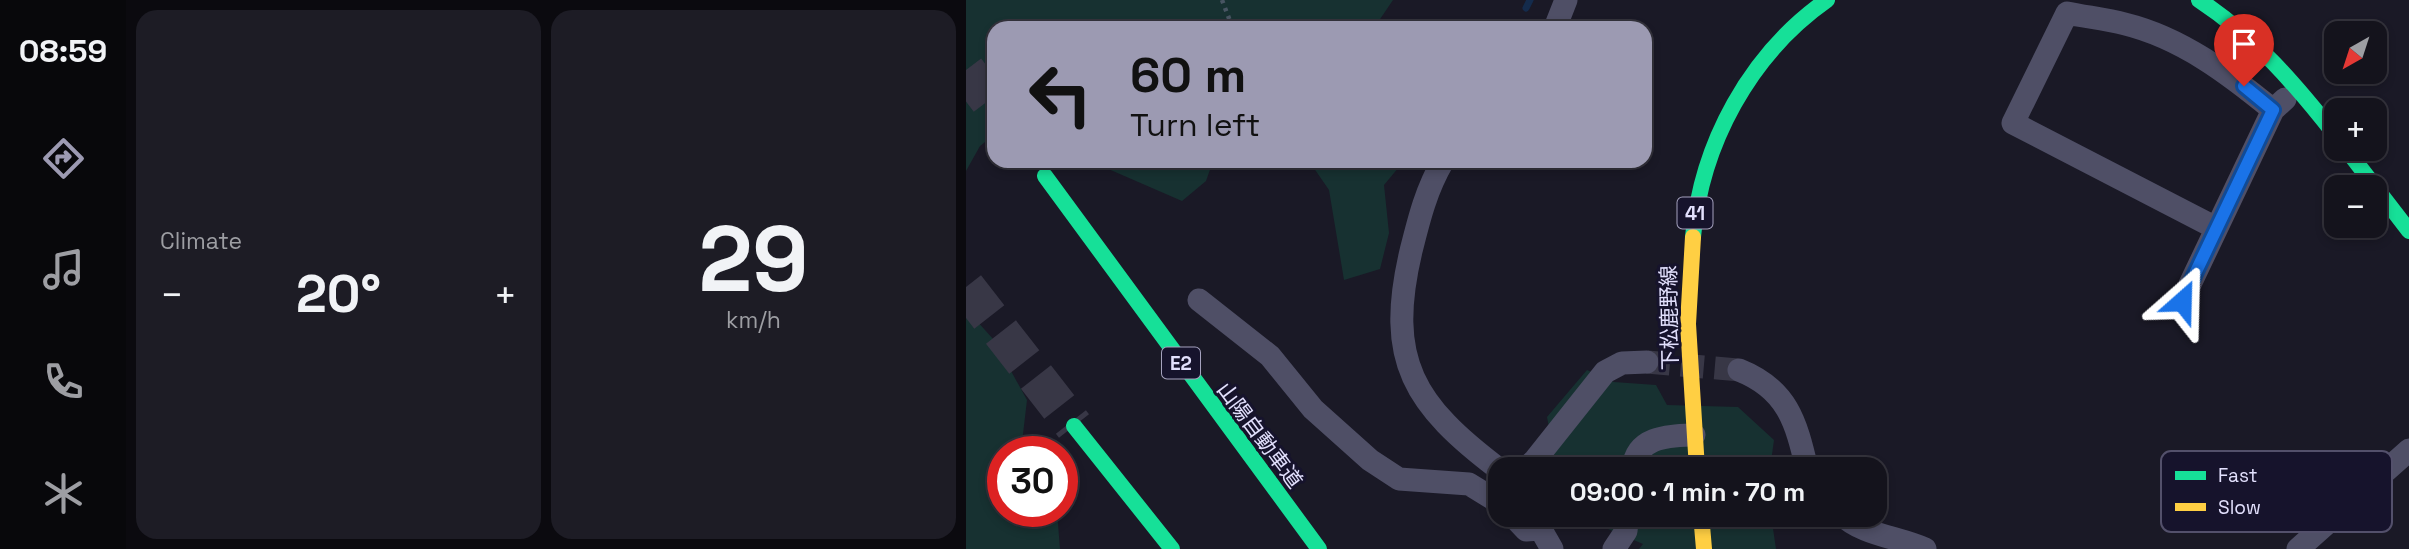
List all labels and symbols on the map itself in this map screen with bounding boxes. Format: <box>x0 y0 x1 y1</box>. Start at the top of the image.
pin <box>2214 14 2274 86</box>
north arrow <box>2324 21 2387 84</box>
road number: 41 <box>1678 197 1712 228</box>
position arrow <box>2145 264 2219 338</box>
street label: 下松鹿野線 <box>1655 265 1683 371</box>
road number: E2 <box>1162 348 1200 378</box>
street label: 山陽自動車道 <box>1211 377 1309 493</box>
speed limit sign: 30 <box>987 436 1078 527</box>
legend <box>2161 451 2392 532</box>
text: Fast <box>2218 463 2258 488</box>
text: Slow <box>2218 495 2261 520</box>

